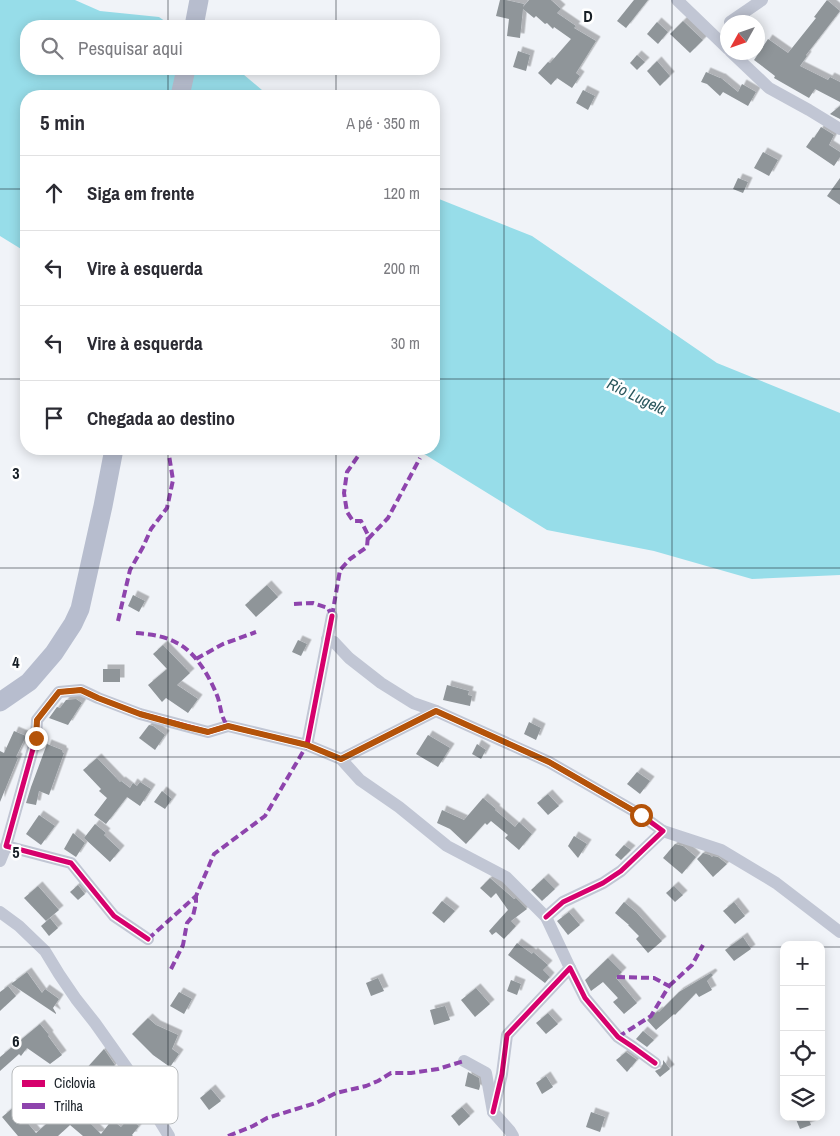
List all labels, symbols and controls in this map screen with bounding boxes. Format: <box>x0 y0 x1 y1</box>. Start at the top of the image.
text: D <box>583 5 593 27</box>
north arrow <box>720 15 765 60</box>
search box <box>20 20 440 75</box>
icon: search <box>38 34 66 62</box>
text: Pesquisar aqui <box>78 35 183 61</box>
text: 5 min <box>40 108 85 137</box>
text: A pé · 350 m <box>346 112 420 134</box>
icon: ahead <box>40 179 68 207</box>
text: Siga em frente <box>87 180 194 206</box>
text: 120 m <box>384 182 420 204</box>
icon: left <box>40 254 68 282</box>
text: Vire à esquerda <box>87 255 203 281</box>
text: 200 m <box>384 257 420 279</box>
icon: left <box>40 329 68 357</box>
text: Vire à esquerda <box>87 330 203 356</box>
text: 30 m <box>391 332 420 354</box>
water label: Rio Lugela <box>604 372 670 420</box>
icon: arrive <box>40 404 68 432</box>
text: Chegada ao destino <box>87 405 235 431</box>
text: 3 <box>12 462 20 484</box>
text: 4 <box>12 651 20 673</box>
route end <box>25 727 48 750</box>
route start <box>630 804 653 827</box>
text: 5 <box>12 841 20 863</box>
map controls <box>780 941 825 1121</box>
button: + <box>780 941 825 986</box>
button: − <box>780 986 825 1031</box>
text: 6 <box>12 1030 20 1052</box>
button: locate <box>780 1031 825 1076</box>
legend <box>12 1066 178 1124</box>
text: Ciclovia <box>54 1074 96 1092</box>
button: layers <box>780 1076 825 1121</box>
text: Trilha <box>54 1097 84 1115</box>

